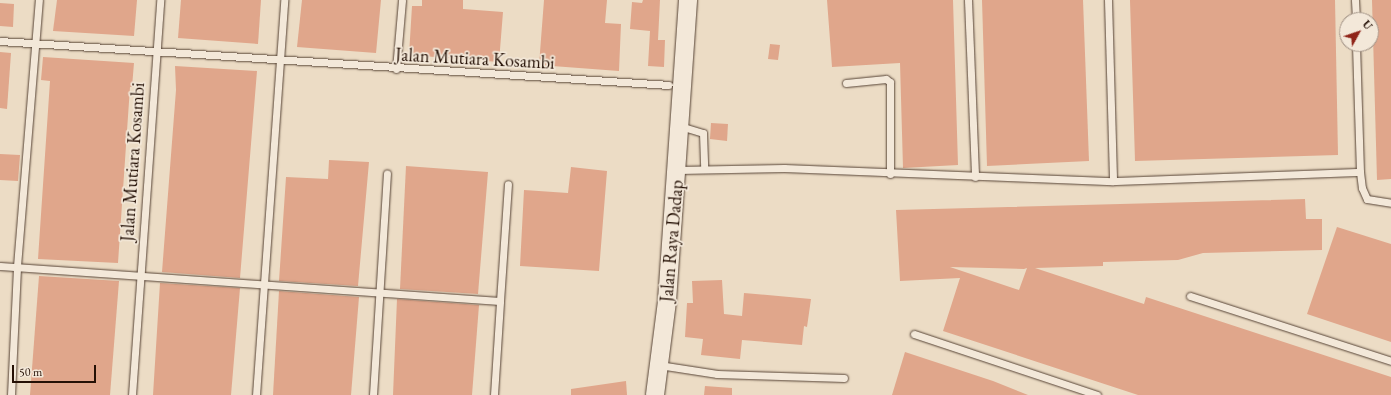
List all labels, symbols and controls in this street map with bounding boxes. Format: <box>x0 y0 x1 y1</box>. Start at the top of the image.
north arrow <box>1339 12 1379 52</box>
text: U <box>1359 17 1375 33</box>
street label: Jalan Mutiara Kosambi <box>395 44 555 74</box>
street label: Jalan Mutiara Kosambi <box>117 82 149 242</box>
street label: Jalan Raya Dadap <box>656 179 688 303</box>
scale bar <box>14 357 98 383</box>
text: 50 m <box>19 364 42 380</box>

